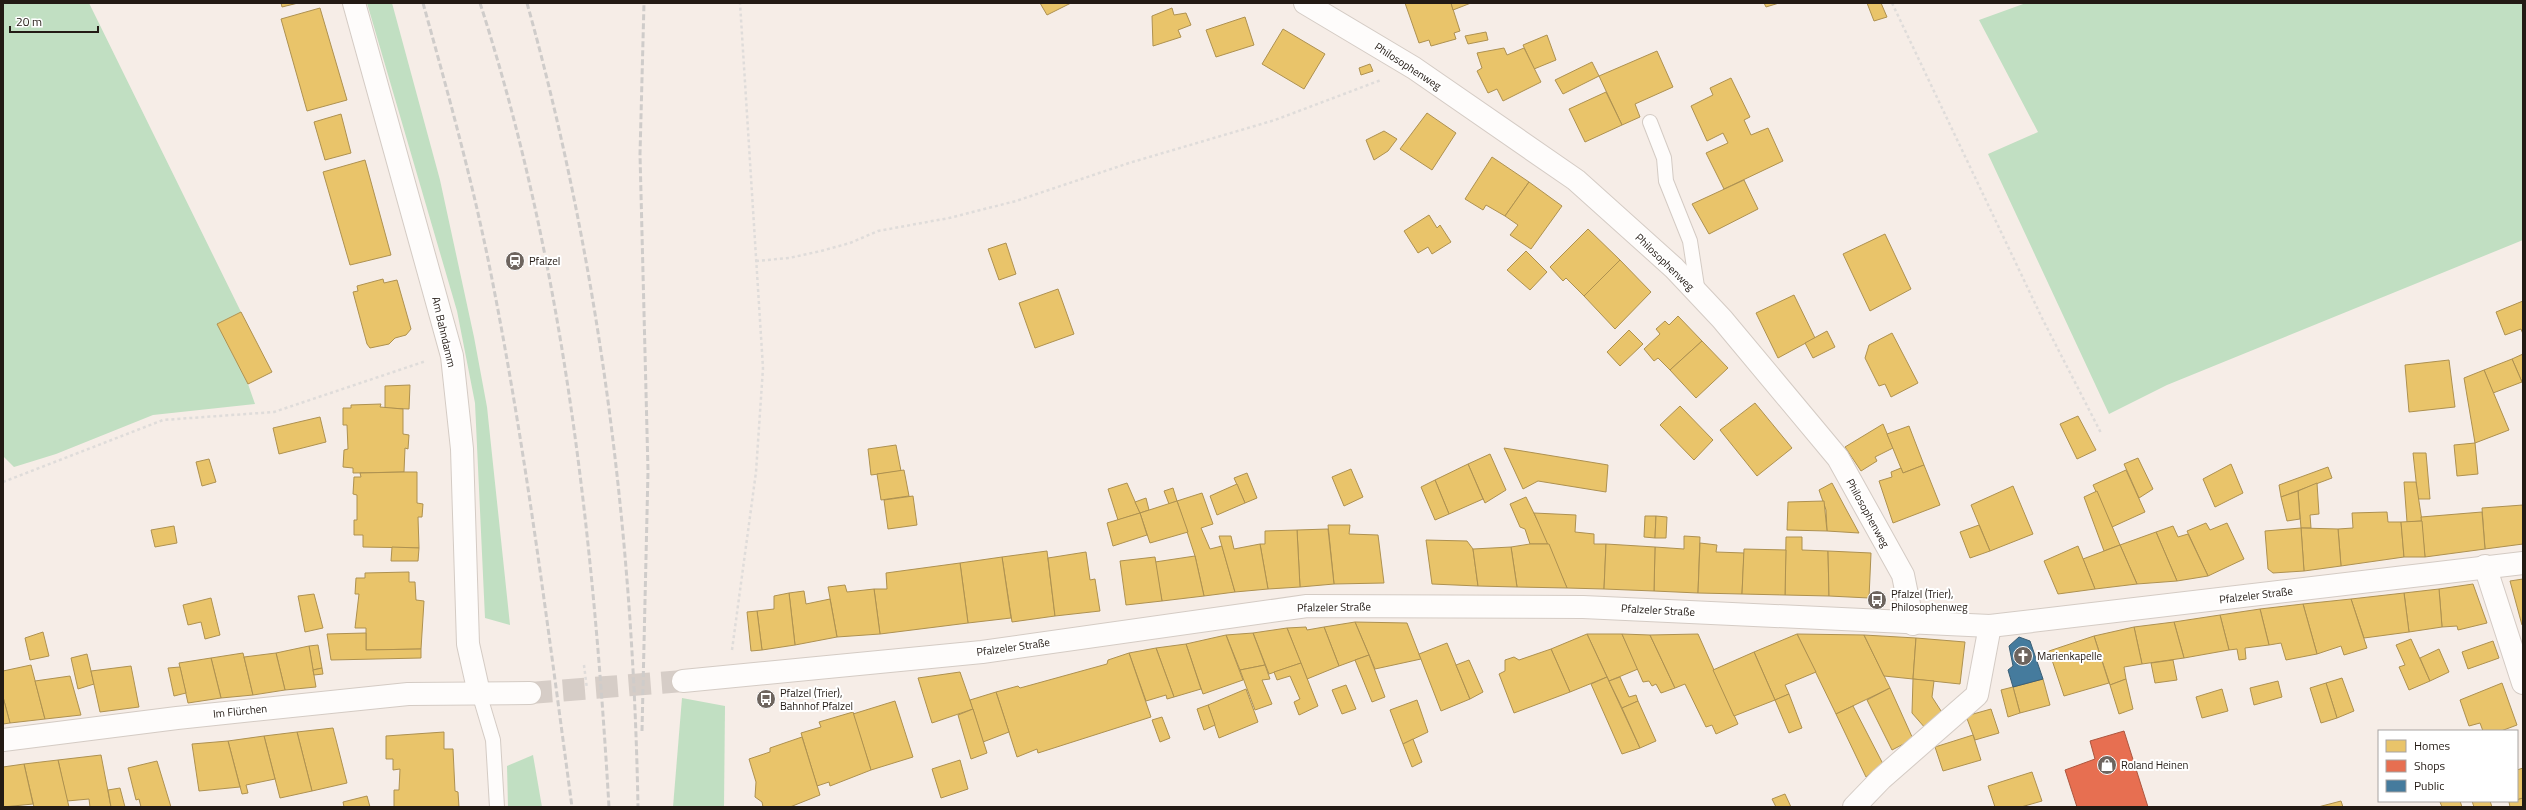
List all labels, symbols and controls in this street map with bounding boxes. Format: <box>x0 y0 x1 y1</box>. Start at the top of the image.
scale bar <box>10 8 98 34</box>
text: 20 m <box>16 12 42 31</box>
street label: Philosophenweg <box>1371 38 1445 94</box>
street label: Philosophenweg <box>1632 230 1698 295</box>
station icon: Pfalzel <box>504 250 526 272</box>
place label: Pfalzel <box>529 253 560 269</box>
street label: Am Bahndamm <box>428 295 460 369</box>
street label: Philosophenweg <box>1842 476 1894 551</box>
street label: Pfalzeler Straße <box>2218 582 2294 607</box>
place label: Pfalzel (Trier), Philosophenweg <box>1891 586 1968 615</box>
bus stop icon: Pfalzel (Trier), Philosophenweg <box>1866 589 1888 611</box>
street label: Pfalzeler Straße <box>1297 598 1372 616</box>
street label: Pfalzeler Straße <box>1621 600 1696 620</box>
street label: Pfalzeler Straße <box>975 634 1051 660</box>
church icon: Marienkapelle <box>2012 645 2034 667</box>
place label: Marienkapelle <box>2037 648 2103 664</box>
place label: Pfalzel (Trier), Bahnhof Pfalzel <box>780 685 853 714</box>
bus stop icon: Pfalzel (Trier), Bahnhof Pfalzel <box>755 688 777 710</box>
street label: Im Flürchen <box>212 700 268 722</box>
legend <box>2378 730 2518 802</box>
text: Homes <box>2414 736 2450 755</box>
shop icon: Roland Heinen <box>2096 754 2118 776</box>
text: Shops <box>2414 756 2446 775</box>
place label: Roland Heinen <box>2121 757 2188 773</box>
text: Public <box>2414 776 2444 795</box>

